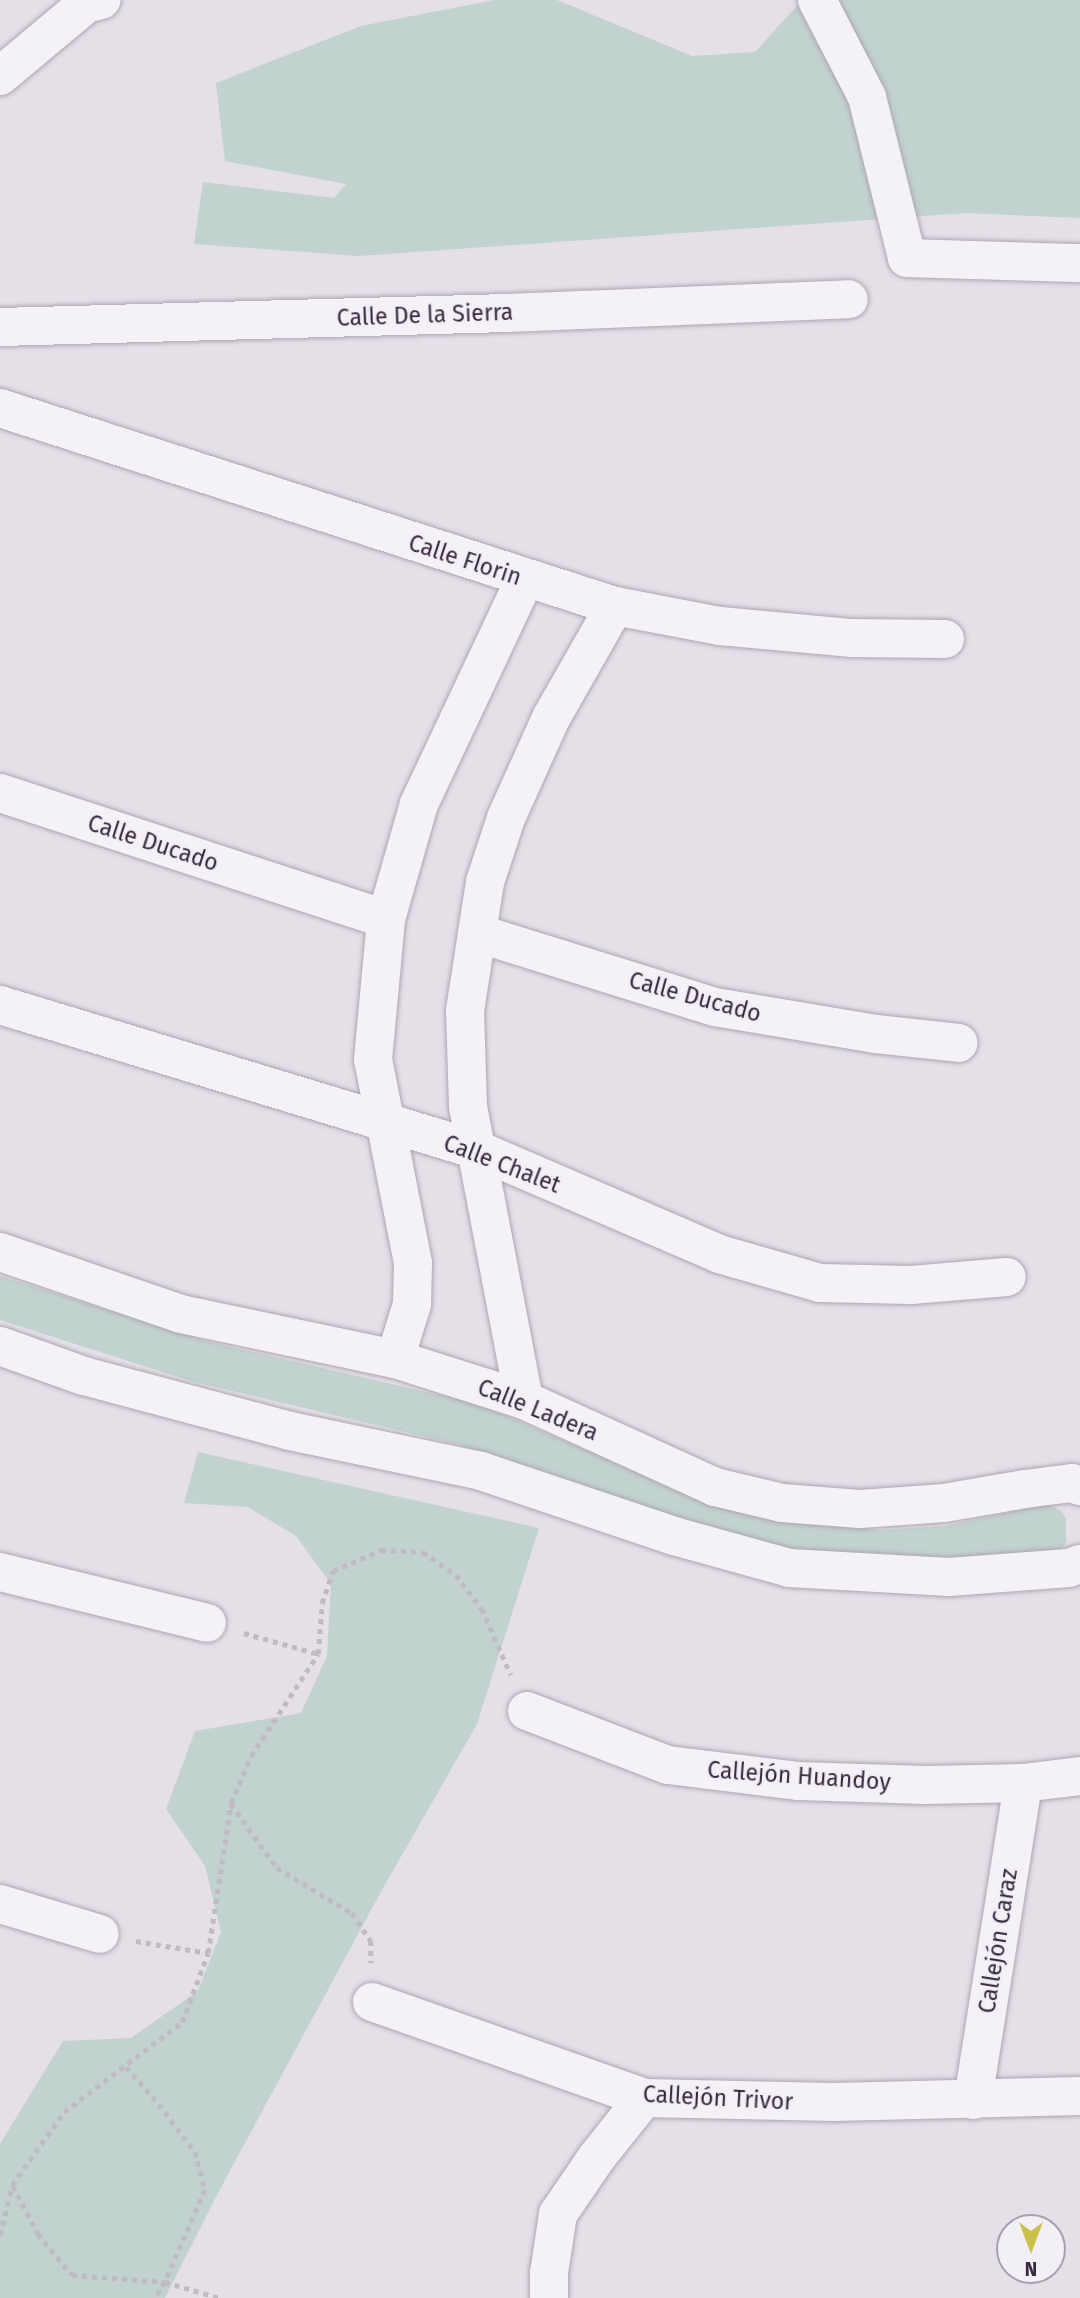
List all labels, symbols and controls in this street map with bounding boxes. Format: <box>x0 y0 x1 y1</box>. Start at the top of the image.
street label: Calle De la Sierra <box>336 298 514 332</box>
street label: Calle Florin <box>405 529 525 591</box>
street label: Calle Ducado <box>84 809 222 877</box>
street label: Calle Ducado <box>626 966 764 1028</box>
street label: Calle Chalet <box>440 1129 564 1199</box>
street label: Calle Ladera <box>474 1373 602 1447</box>
street label: Callejón Huandoy <box>706 1756 892 1796</box>
street label: Callejón Caraz <box>973 1867 1023 2015</box>
street label: Callejón Trivor <box>642 2080 794 2116</box>
north arrow <box>996 2214 1066 2284</box>
text: N <box>1025 2257 1037 2280</box>

